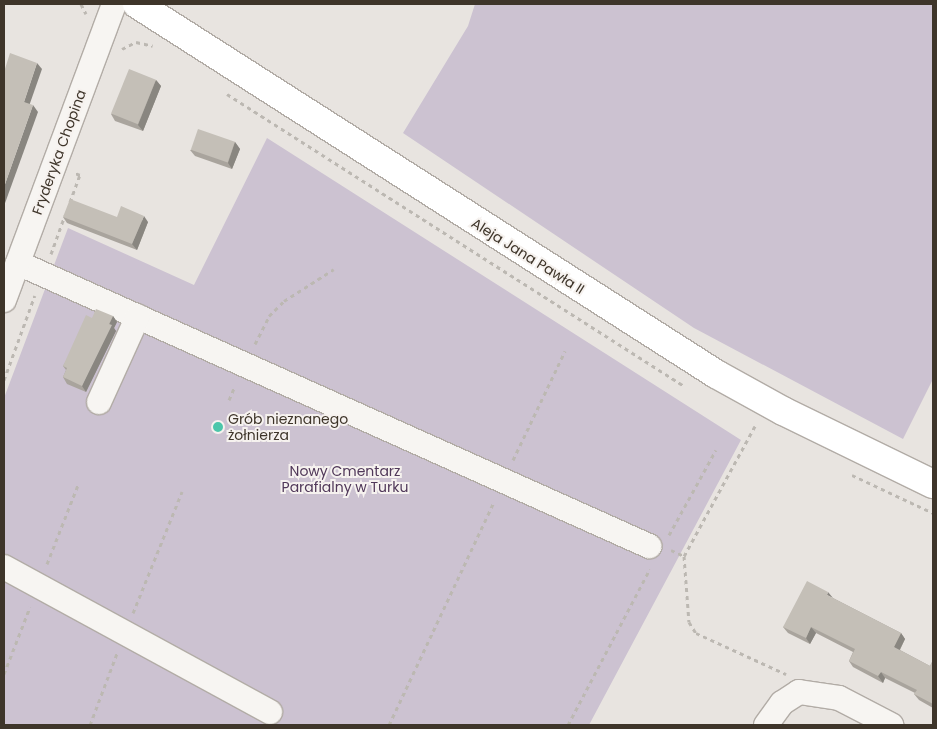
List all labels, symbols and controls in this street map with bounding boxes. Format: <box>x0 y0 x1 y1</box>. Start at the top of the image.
street label: Fryderyka Chopina <box>29 87 89 217</box>
street label: Aleja Jana Pawła II <box>468 214 588 298</box>
place label: Grób nieznanego żołnierza <box>228 411 348 444</box>
marker: Grób nieznanego żołnierza <box>212 421 224 433</box>
park label: Nowy Cmentarz Parafialny w Turku <box>282 463 408 496</box>

